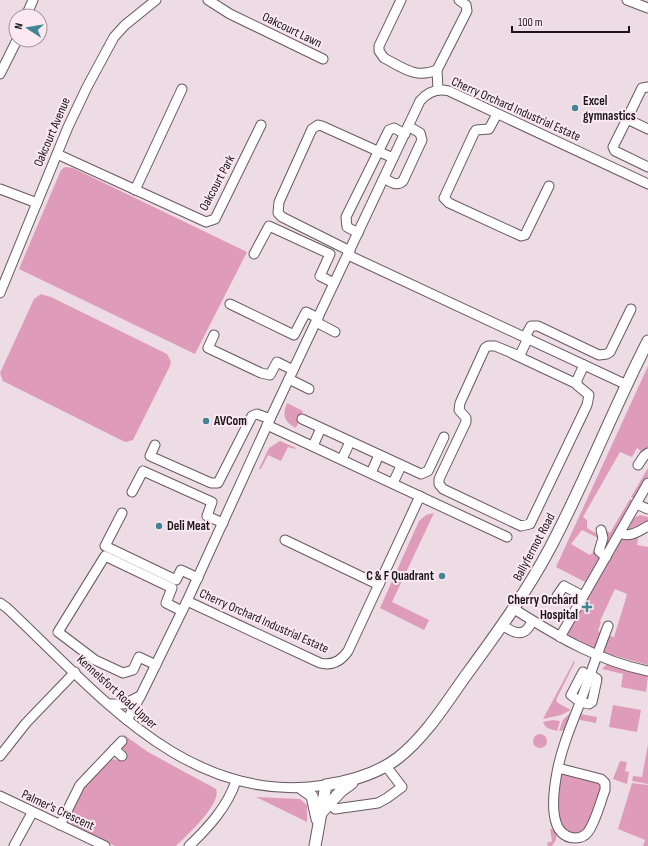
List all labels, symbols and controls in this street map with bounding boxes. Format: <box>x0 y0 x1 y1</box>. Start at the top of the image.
north arrow <box>8 8 48 48</box>
scale bar <box>512 8 629 34</box>
street label: Oakcourt Lawn <box>259 9 325 51</box>
text: 100 m <box>518 15 543 30</box>
text: N <box>12 22 26 30</box>
street label: Cherry Orchard Industrial Estate <box>449 73 583 145</box>
place label: Excel gymnastics <box>583 93 636 124</box>
street label: Oakcourt Avenue <box>30 95 74 169</box>
marker: Excel gymnastics <box>570 103 580 113</box>
street label: Oakcourt Park <box>196 152 238 214</box>
place label: AVCom <box>213 413 247 429</box>
marker: AVCom <box>201 416 211 426</box>
street label: Ballyfermot Road <box>509 510 559 584</box>
place label: Deli Meat <box>167 518 211 534</box>
marker: Deli Meat <box>154 521 164 531</box>
place label: C & F Quadrant <box>366 568 435 584</box>
marker: C & F Quadrant <box>437 571 447 581</box>
street label: Cherry Orchard Industrial Estate <box>197 585 331 657</box>
place label: Cherry Orchard Hospital <box>508 592 578 623</box>
marker: Cherry Orchard Hospital <box>581 601 593 613</box>
street label: Kennelsfort Road Upper <box>73 652 161 733</box>
street label: Palmer's Crescent <box>19 786 97 834</box>

